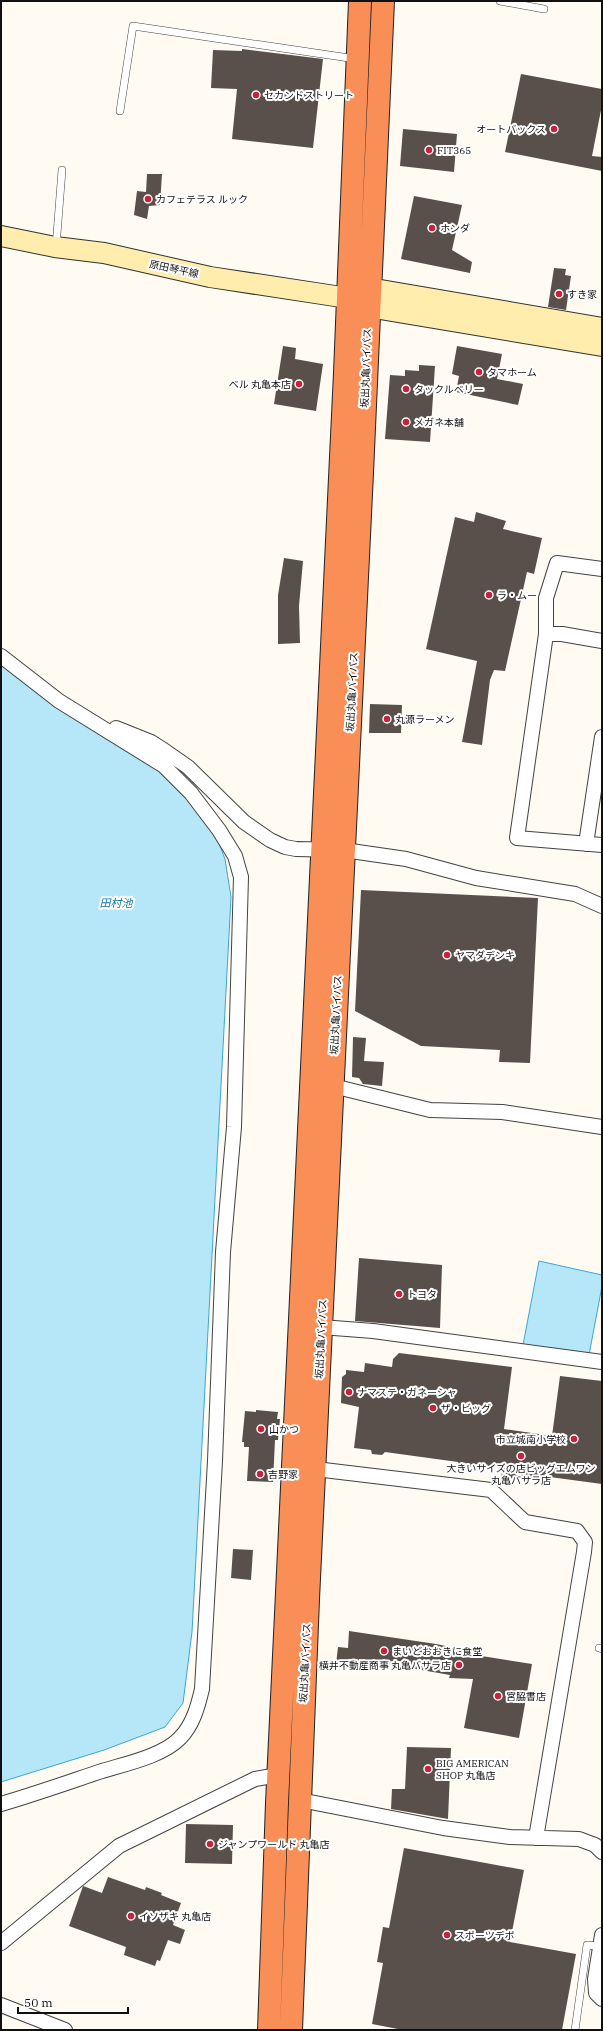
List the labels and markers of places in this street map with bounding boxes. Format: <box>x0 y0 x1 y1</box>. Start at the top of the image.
place label: セカンドストリート <box>264 89 354 102</box>
marker: セカンドストリート <box>251 90 261 100</box>
place label: オートバックス <box>476 123 546 136</box>
marker: オートバックス <box>549 124 559 134</box>
place label: FIT365 <box>437 144 471 157</box>
marker: FIT365 <box>424 145 434 155</box>
place label: カフェテラス ルック <box>156 193 248 206</box>
marker: カフェテラス ルック <box>143 194 153 204</box>
place label: ホンダ <box>440 222 470 235</box>
marker: ホンダ <box>427 223 437 233</box>
place label: すき家 <box>567 288 597 301</box>
marker: すき家 <box>554 289 564 299</box>
place label: タマホーム <box>487 366 537 379</box>
marker: タマホーム <box>474 367 484 377</box>
place label: ベル 丸亀本店 <box>229 378 291 391</box>
marker: ベル 丸亀本店 <box>294 379 304 389</box>
place label: タックルベリー <box>414 383 484 396</box>
marker: タックルベリー <box>401 384 411 394</box>
place label: メガネ本舗 <box>414 416 464 429</box>
marker: メガネ本舗 <box>401 417 411 427</box>
place label: ラ・ムー <box>497 589 537 602</box>
marker: ラ・ムー <box>484 590 494 600</box>
place label: 丸源ラーメン <box>395 713 455 726</box>
marker: 丸源ラーメン <box>382 714 392 724</box>
place label: ヤマダデンキ <box>455 949 515 962</box>
marker: ヤマダデンキ <box>442 950 452 960</box>
place label: トヨタ <box>407 1288 437 1301</box>
marker: トヨタ <box>394 1289 404 1299</box>
place label: ナマステ・ガネーシャ <box>357 1386 457 1399</box>
marker: ナマステ・ガネーシャ <box>344 1387 354 1397</box>
place label: ザ・ビッグ <box>441 1402 491 1415</box>
marker: ザ・ビッグ <box>428 1403 438 1413</box>
place label: 山かつ <box>269 1423 299 1436</box>
marker: 山かつ <box>256 1424 266 1434</box>
place label: 市立城南小学校 <box>496 1433 566 1446</box>
marker: 市立城南小学校 <box>569 1434 579 1444</box>
marker: 大きいサイズの店ビッグエムワン 丸亀バサラ店 <box>516 1451 526 1461</box>
place label: 大きいサイズの店ビッグエムワン 丸亀バサラ店 <box>446 1462 596 1487</box>
place label: 吉野家 <box>268 1468 298 1481</box>
marker: 吉野家 <box>255 1469 265 1479</box>
place label: まいどおおきに食堂 <box>392 1645 482 1658</box>
marker: まいどおおきに食堂 <box>379 1646 389 1656</box>
place label: 横井不動産商事 丸亀バサラ店 <box>319 1659 451 1672</box>
marker: 横井不動産商事 丸亀バサラ店 <box>454 1660 464 1670</box>
place label: 宮脇書店 <box>506 1690 546 1703</box>
marker: 宮脇書店 <box>493 1691 503 1701</box>
place label: BIG AMERICAN SHOP 丸亀店 <box>436 1757 509 1782</box>
marker: BIG AMERICAN SHOP 丸亀店 <box>423 1764 433 1774</box>
place label: ジャンプワールド 丸亀店 <box>218 1838 330 1851</box>
marker: ジャンプワールド 丸亀店 <box>205 1839 215 1849</box>
place label: イソザキ 丸亀店 <box>139 1910 211 1923</box>
marker: イソザキ 丸亀店 <box>126 1911 136 1921</box>
place label: スポーツデポ <box>455 1929 515 1942</box>
marker: スポーツデポ <box>442 1930 452 1940</box>

